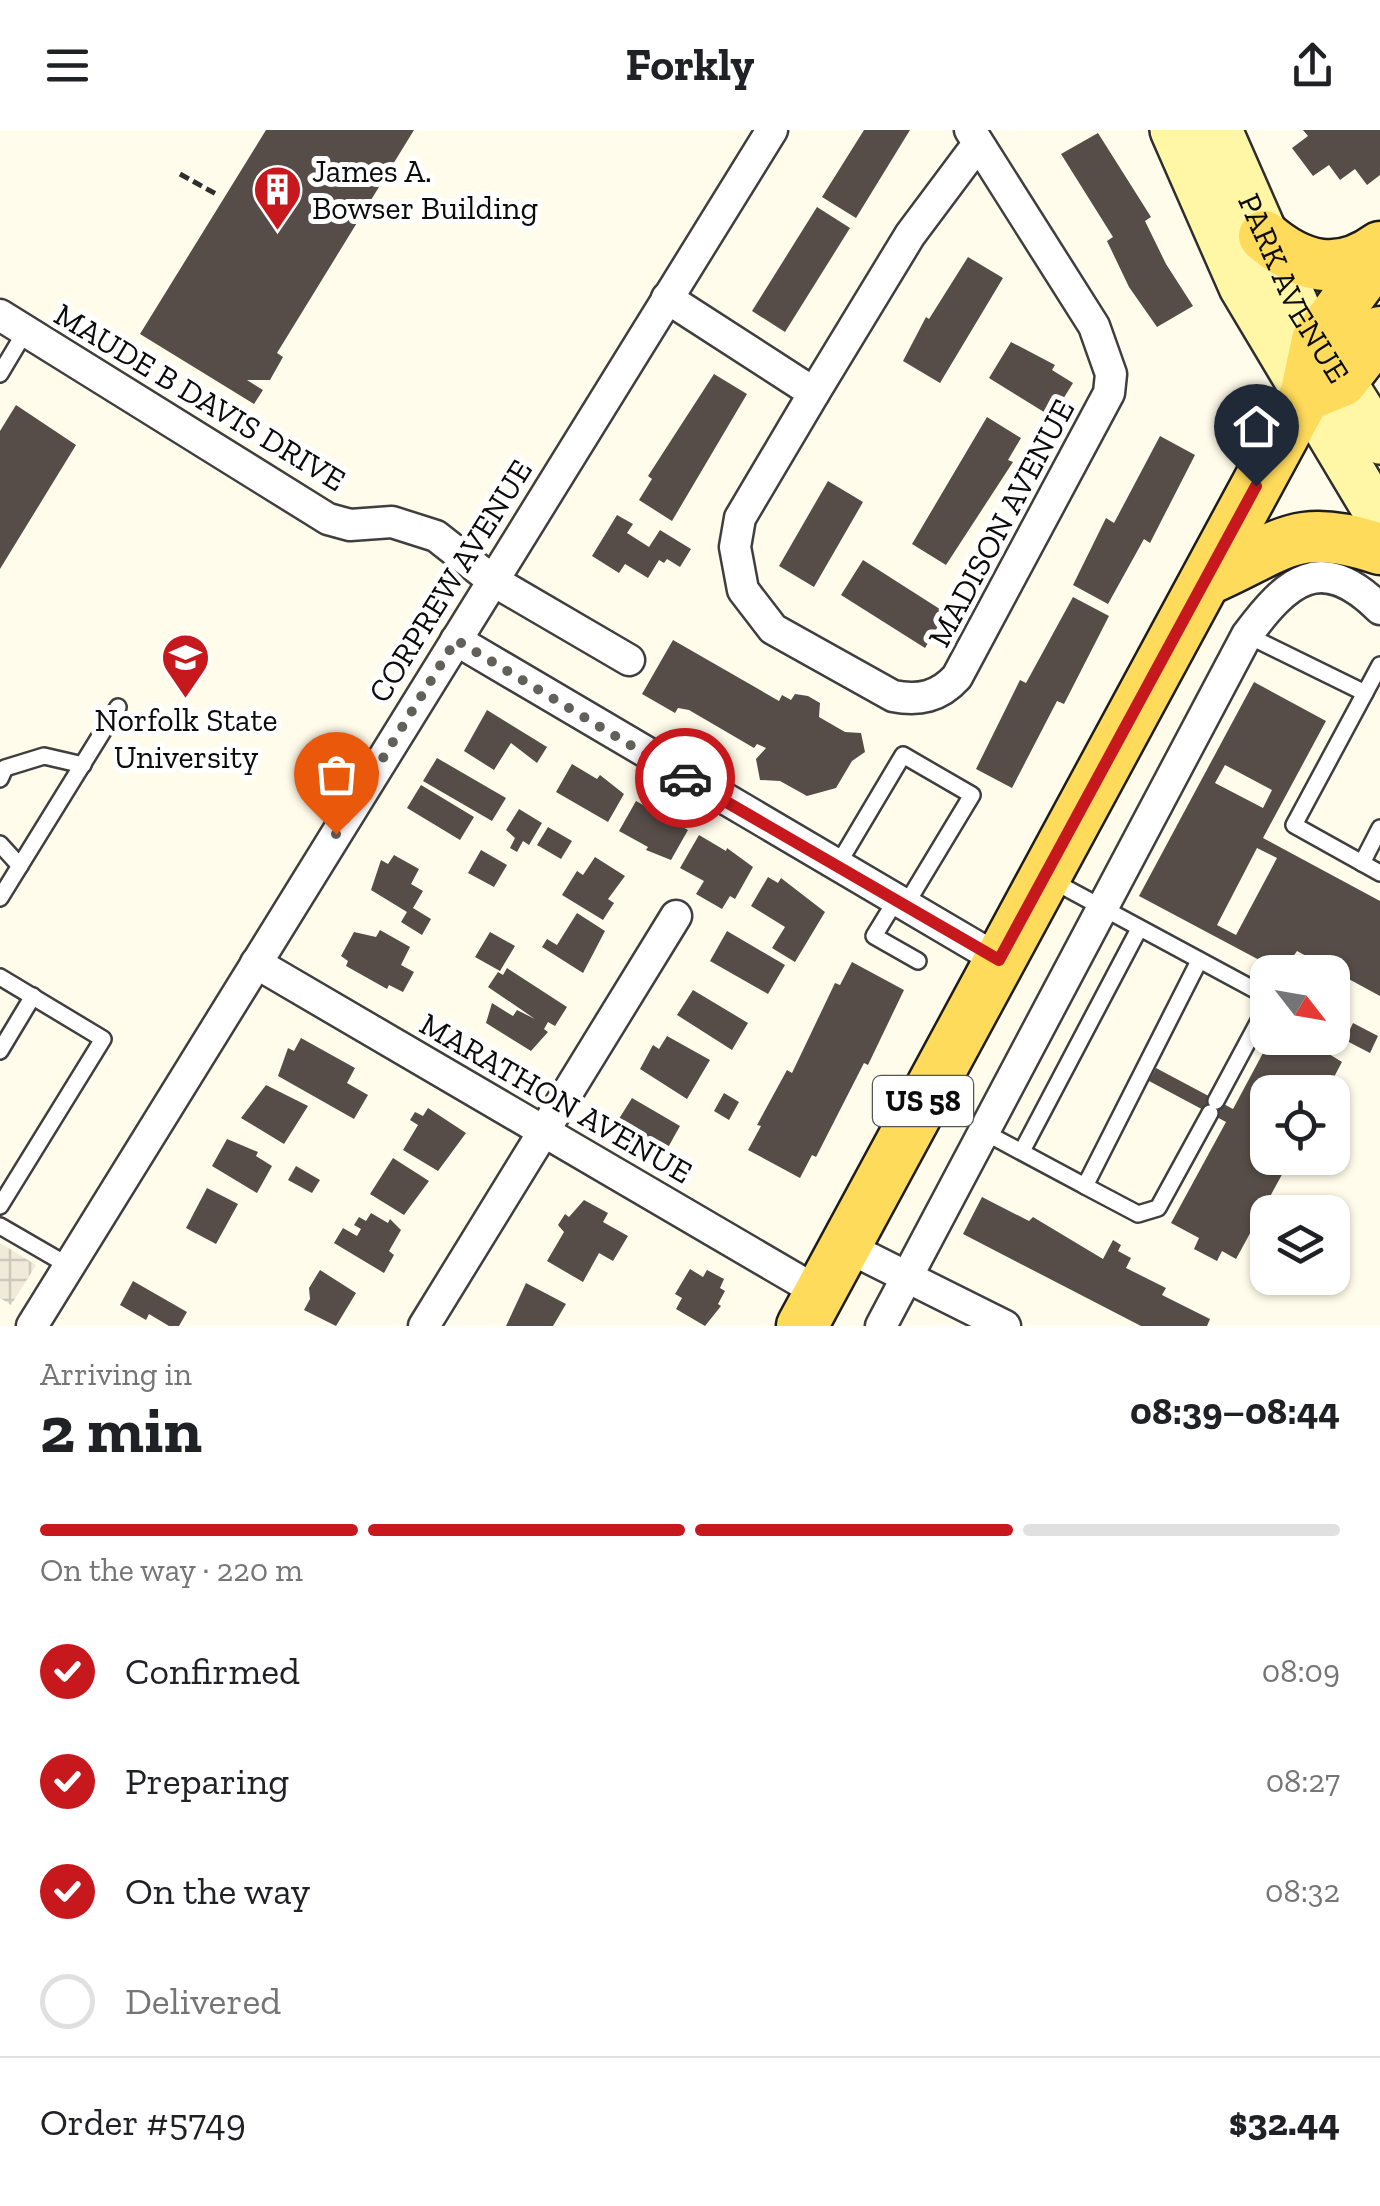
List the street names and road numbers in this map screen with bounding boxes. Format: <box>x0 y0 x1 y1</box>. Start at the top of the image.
street label: PARK AVENUE <box>1230 188 1358 390</box>
street label: MAUDE B DAVIS DRIVE <box>48 295 352 499</box>
street label: MADISON AVENUE <box>920 393 1082 653</box>
street label: CORPREW AVENUE <box>360 453 540 709</box>
street label: MARATHON AVENUE <box>413 1005 699 1191</box>
road number: US 58 <box>873 1076 973 1126</box>

